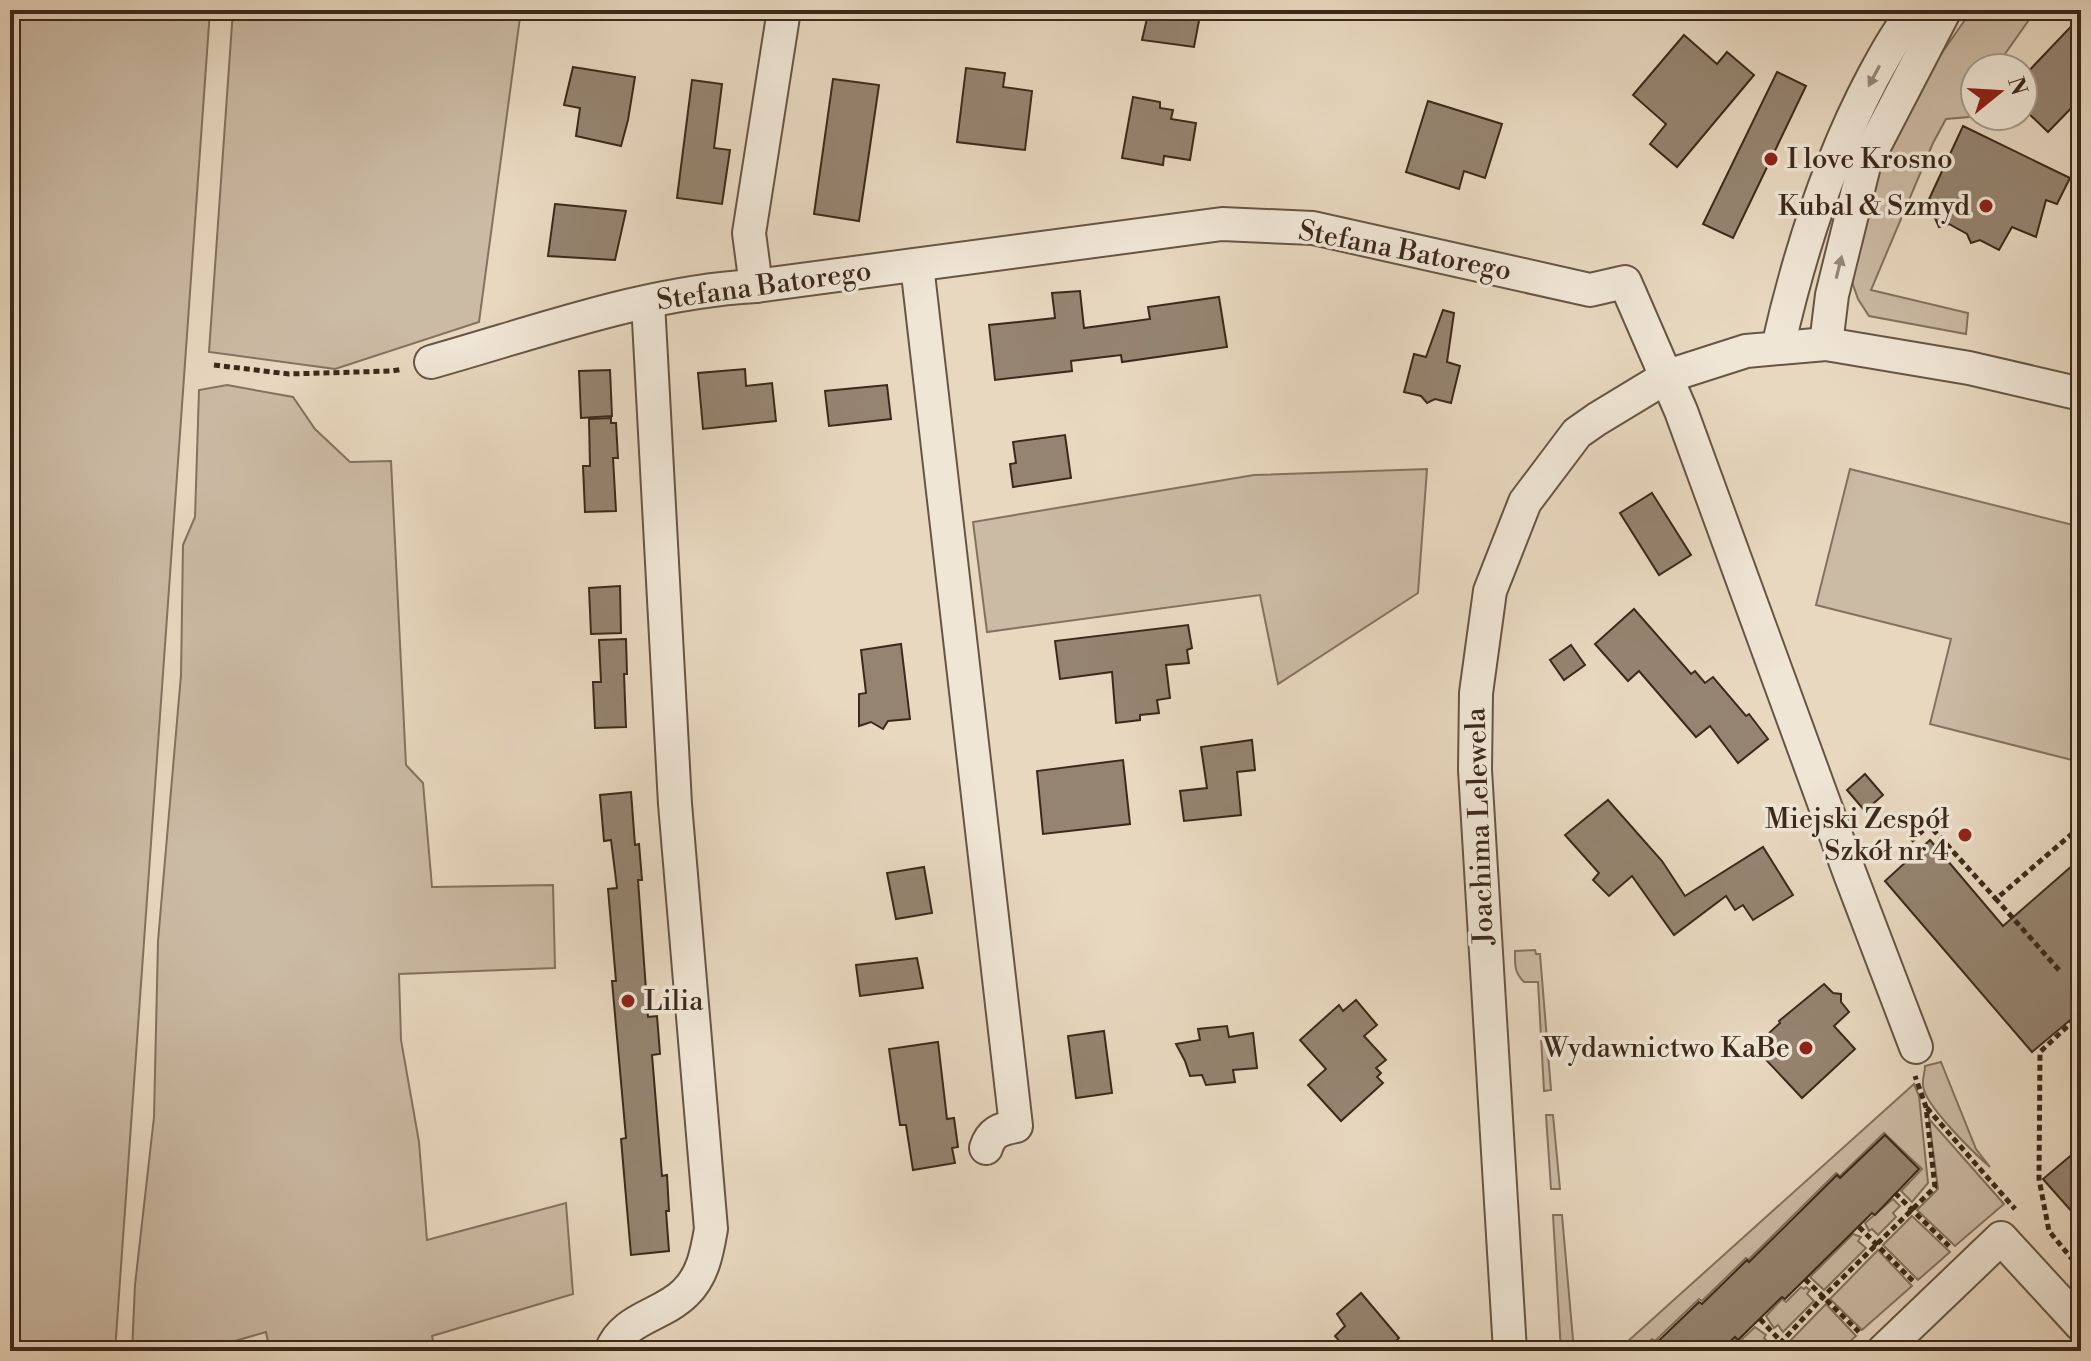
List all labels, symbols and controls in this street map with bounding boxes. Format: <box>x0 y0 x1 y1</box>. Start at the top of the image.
north arrow <box>1959 52 2039 132</box>
one-way arrow <box>1867 65 1881 87</box>
text: N <box>2001 74 2032 99</box>
place label: I love Krosno <box>1787 142 1953 177</box>
marker: I love Krosno <box>1762 150 1780 168</box>
place label: Kubal & Szmyd <box>1778 189 1970 224</box>
marker: Kubal & Szmyd <box>1977 197 1995 215</box>
street label: Stefana Batorego <box>1296 213 1514 289</box>
street label: Stefana Batorego <box>654 254 874 318</box>
one-way arrow <box>1833 255 1845 280</box>
street label: Joachima Lelewela <box>1458 706 1502 946</box>
place label: Miejski Zespół Szkół nr 4 <box>1765 802 1950 869</box>
marker: Miejski Zespół Szkół nr 4 <box>1956 826 1974 844</box>
place label: Lilia <box>644 984 704 1019</box>
marker: Lilia <box>619 992 637 1010</box>
place label: Wydawnictwo KaBe <box>1542 1031 1790 1066</box>
marker: Wydawnictwo KaBe <box>1797 1039 1815 1057</box>

